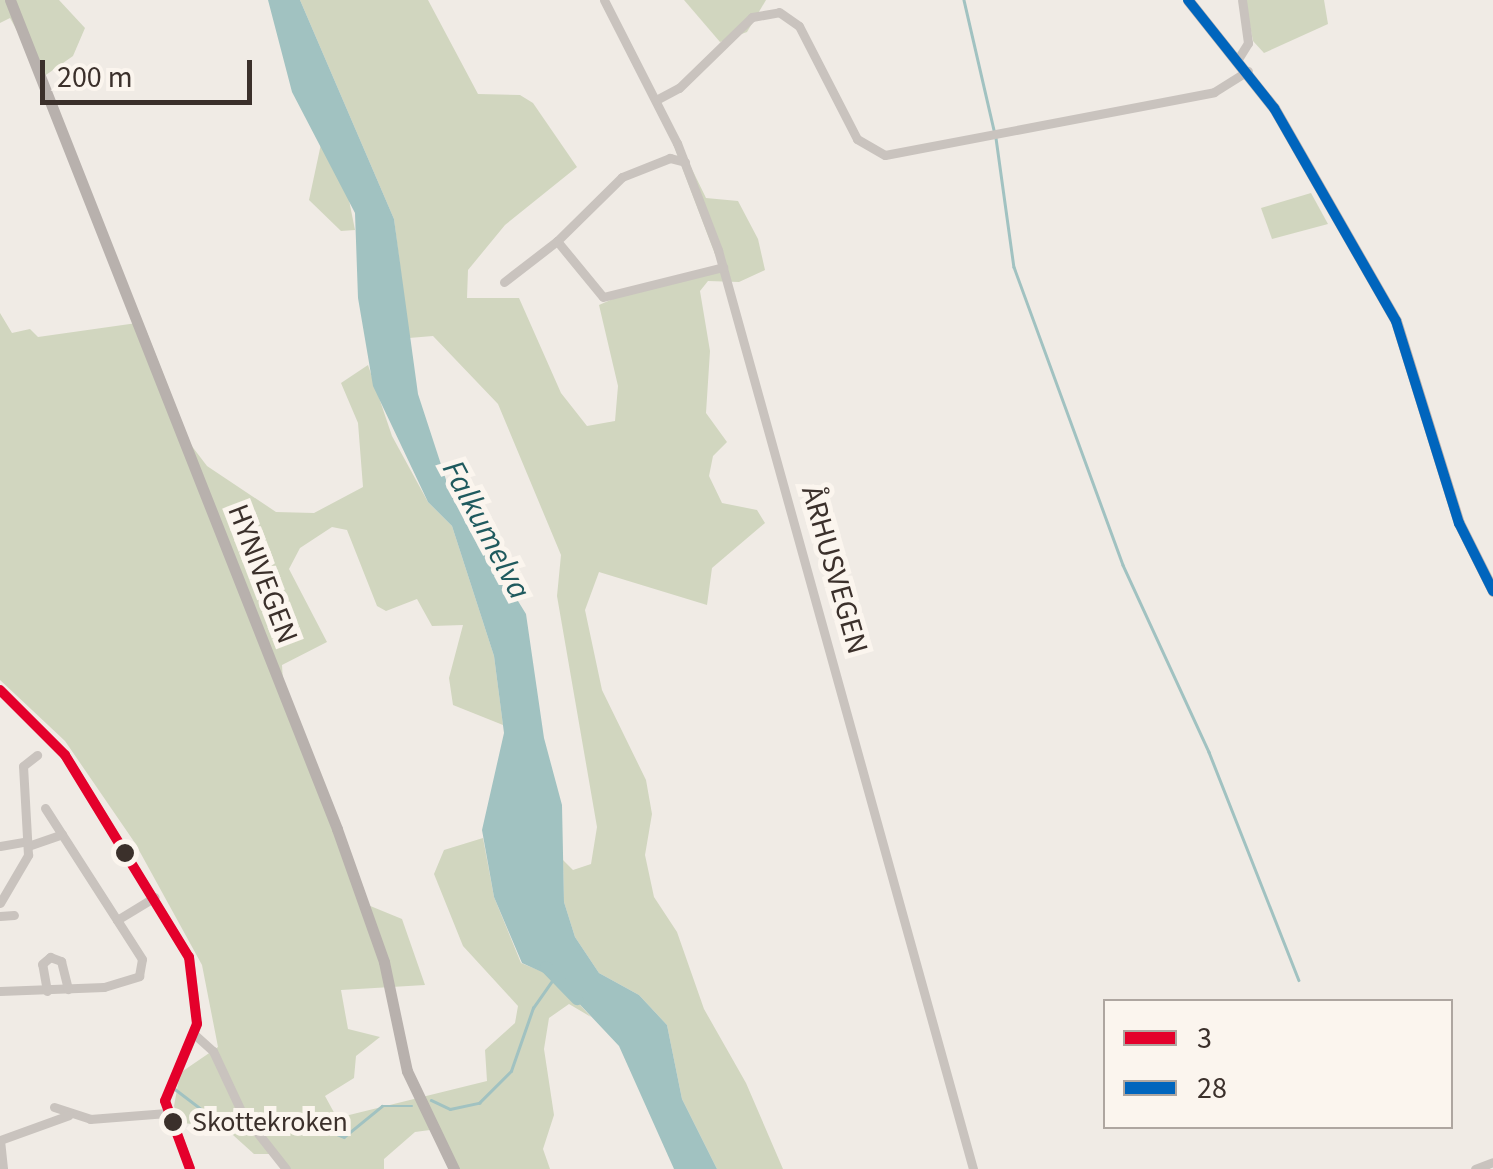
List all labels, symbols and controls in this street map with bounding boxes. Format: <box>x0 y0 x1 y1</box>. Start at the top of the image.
scale bar <box>45 40 258 102</box>
text: 200 m <box>57 56 133 99</box>
water label: Falkumelva <box>433 454 539 606</box>
street label: ÅRHUSVEGEN <box>793 482 875 658</box>
street label: HYNIVEGEN <box>219 499 305 649</box>
unlabelled marker <box>115 843 135 863</box>
legend <box>1103 999 1453 1129</box>
text: 3 <box>1197 1017 1212 1060</box>
text: 28 <box>1197 1067 1227 1110</box>
place label: Skottekroken <box>192 1105 348 1139</box>
marker: Skottekroken <box>163 1112 183 1132</box>

